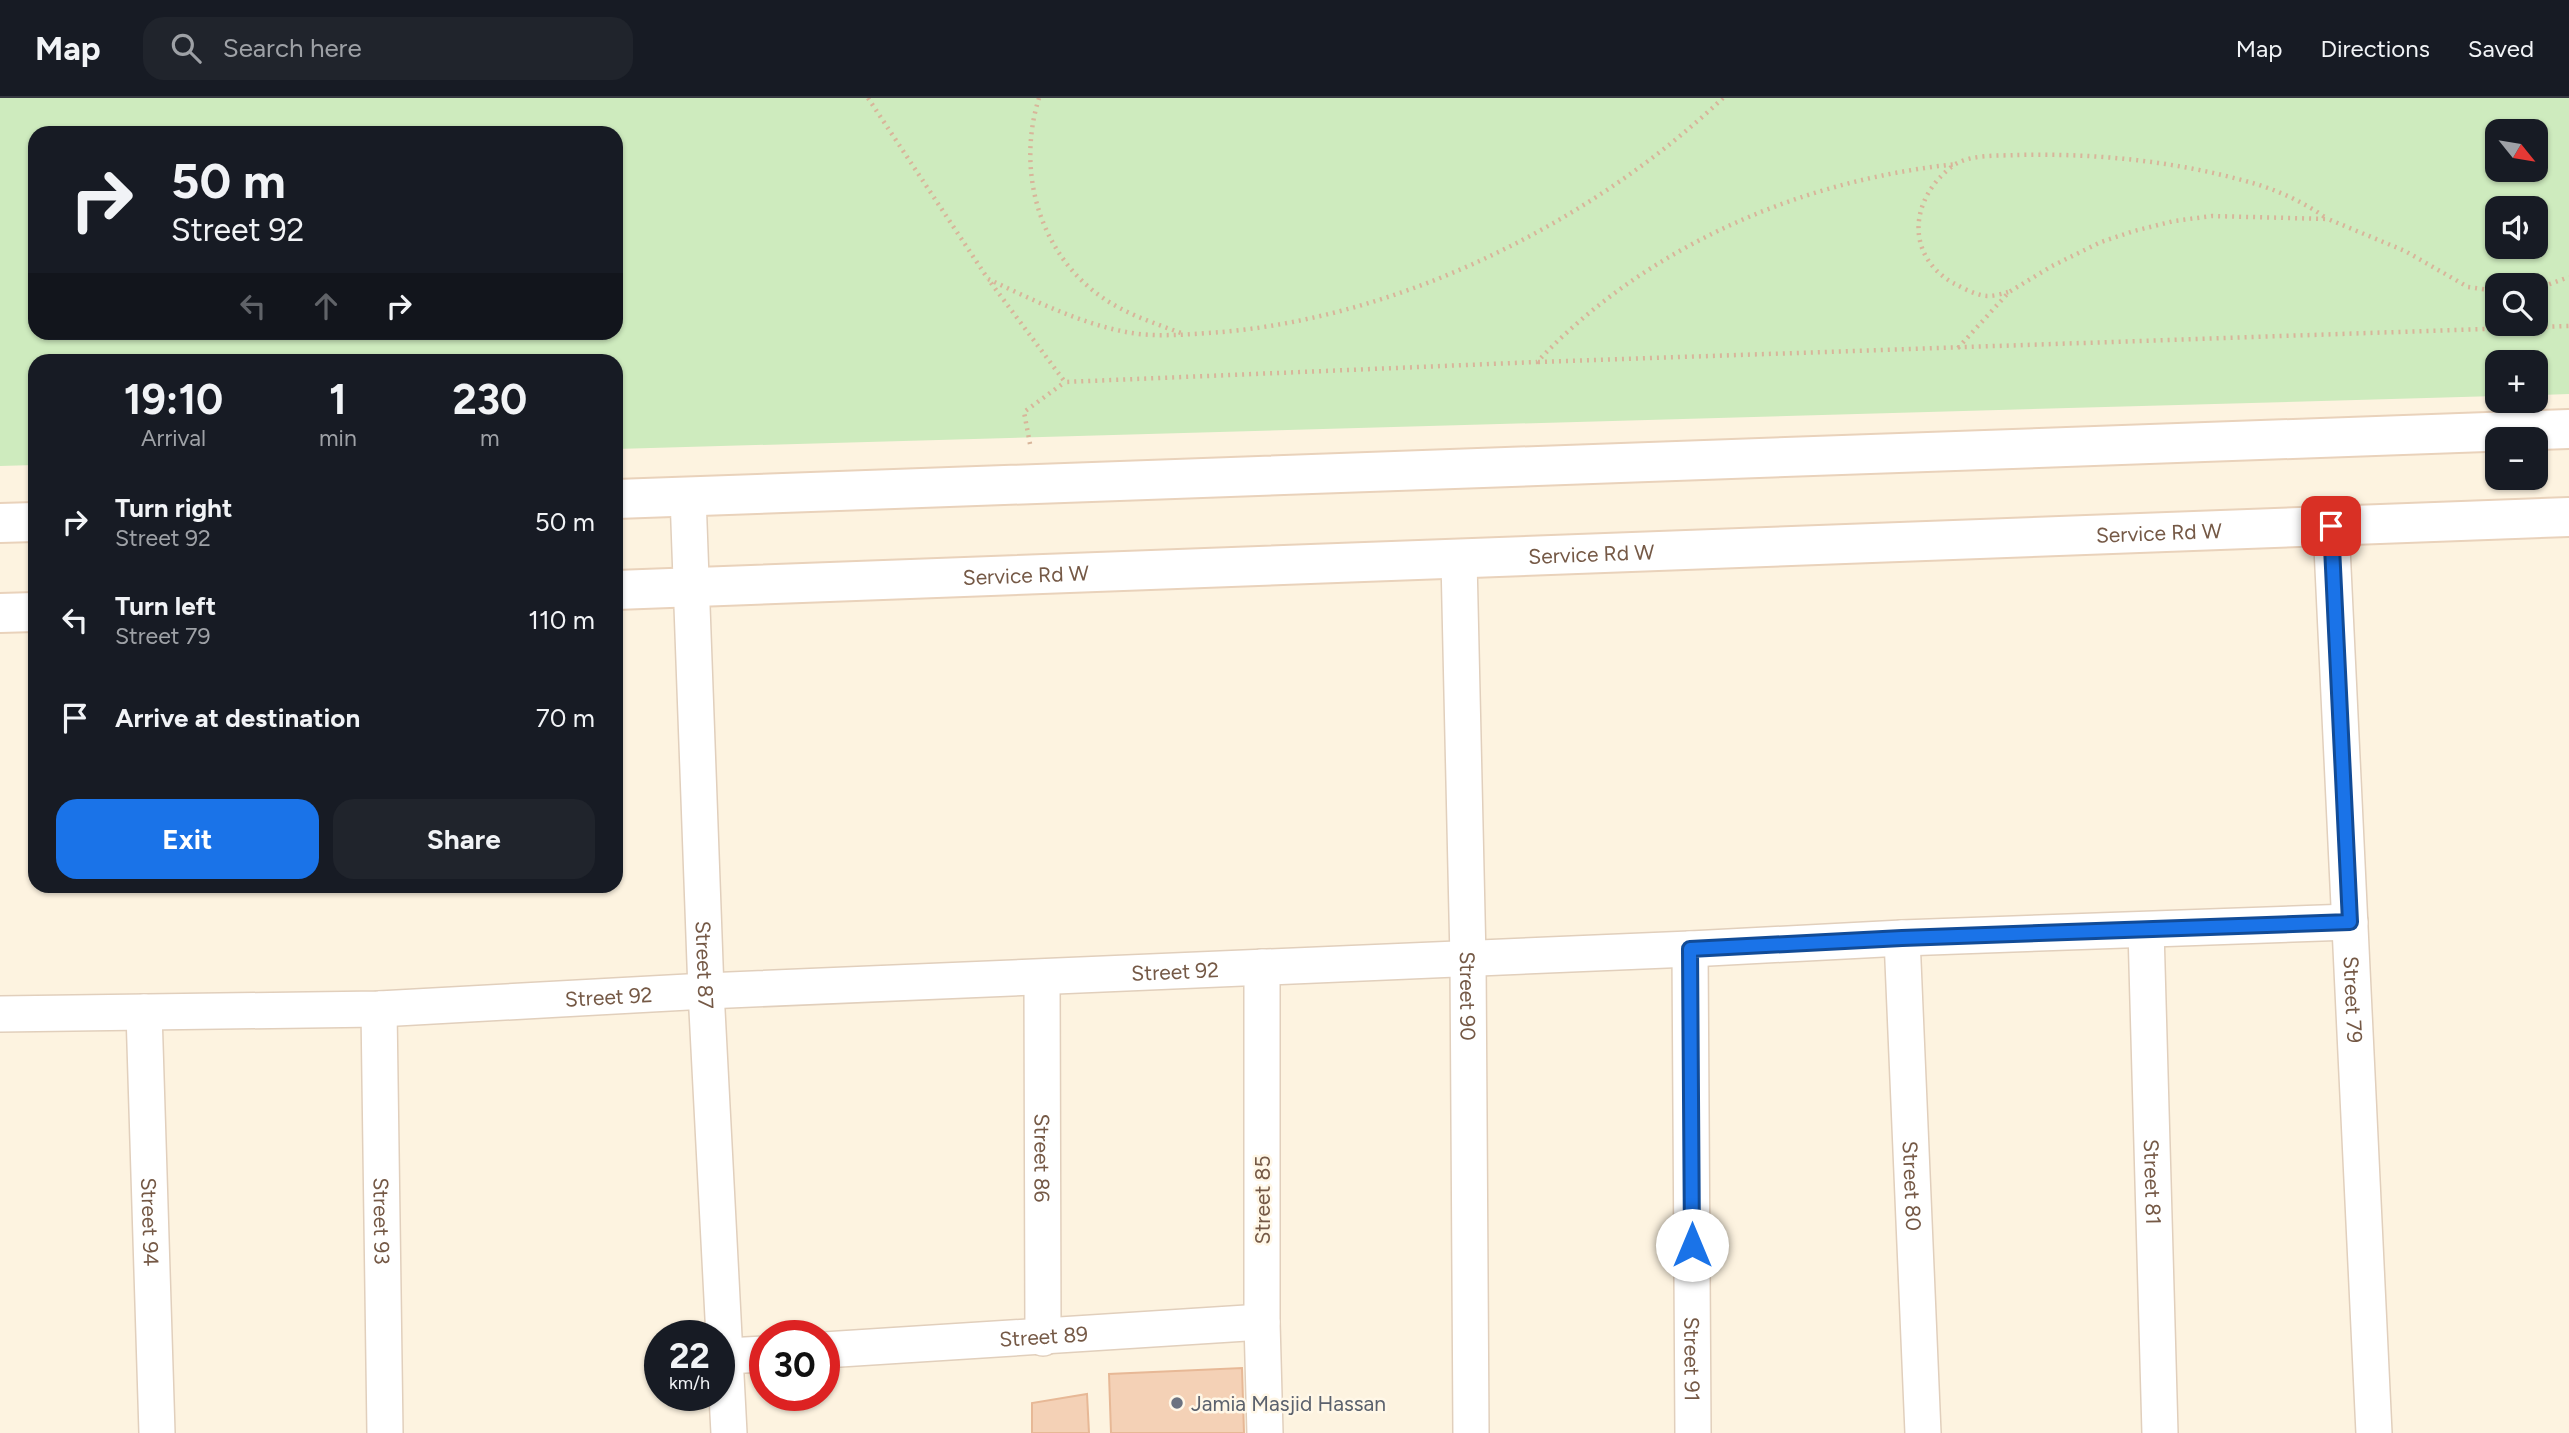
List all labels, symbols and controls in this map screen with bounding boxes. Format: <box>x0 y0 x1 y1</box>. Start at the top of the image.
search box <box>143 17 633 80</box>
text: Map <box>35 29 101 68</box>
icon: search <box>167 29 205 67</box>
text: Search here <box>223 32 362 64</box>
text: Map <box>2236 34 2282 63</box>
text: Directions <box>2320 34 2430 63</box>
text: Saved <box>2468 34 2534 63</box>
north arrow <box>2485 119 2548 182</box>
map controls <box>2485 119 2548 490</box>
text: 50 m <box>171 151 286 210</box>
icon: right <box>56 154 147 245</box>
button: sound <box>2485 196 2548 259</box>
text: Street 92 <box>171 211 305 249</box>
button: search <box>2485 273 2548 336</box>
icon: left <box>234 287 272 325</box>
icon: ahead <box>307 287 345 325</box>
icon: right <box>380 287 418 325</box>
button: + <box>2485 350 2548 413</box>
text: 19:10 <box>124 374 223 425</box>
text: 1 <box>329 374 347 425</box>
text: 230 <box>452 374 527 425</box>
text: Arrival <box>141 424 206 452</box>
text: min <box>319 424 357 452</box>
text: m <box>480 424 500 452</box>
button: − <box>2485 427 2548 490</box>
text: Turn right <box>115 492 232 524</box>
pin <box>2301 496 2361 556</box>
icon: right <box>56 503 94 541</box>
text: 50 m <box>535 506 595 538</box>
icon: arrive <box>2312 507 2350 545</box>
street label: Service Rd W <box>2095 517 2222 547</box>
text: Street 92 <box>115 524 211 552</box>
street label: Service Rd W <box>1528 539 1655 568</box>
street label: Service Rd W <box>962 560 1089 590</box>
text: Turn left <box>115 590 216 622</box>
icon: left <box>56 601 94 639</box>
text: 110 m <box>528 604 595 636</box>
text: Street 79 <box>115 622 210 650</box>
icon: arrive <box>56 699 94 737</box>
text: Arrive at destination <box>115 702 360 734</box>
text: 70 m <box>536 702 595 734</box>
button: Exit <box>56 799 319 879</box>
button: Share <box>333 799 595 879</box>
street label: Street 87 <box>691 920 719 1009</box>
street label: Street 90 <box>1455 951 1481 1041</box>
street label: Street 79 <box>2339 955 2368 1044</box>
street label: Street 92 <box>1131 957 1219 985</box>
street label: Street 92 <box>564 981 653 1011</box>
street label: Street 86 <box>1030 1114 1055 1203</box>
street label: Street 81 <box>2139 1139 2167 1225</box>
street label: Street 80 <box>1898 1140 1927 1231</box>
street label: Street 85 <box>1250 1156 1275 1244</box>
street label: Street 94 <box>137 1177 164 1267</box>
street label: Street 93 <box>369 1177 395 1265</box>
position arrow <box>1655 1208 1729 1282</box>
street label: Street 91 <box>1680 1317 1705 1401</box>
speed limit sign: 30 <box>749 1320 840 1411</box>
street label: Street 89 <box>998 1321 1089 1351</box>
text: 22 <box>669 1335 710 1377</box>
text: km/h <box>669 1372 710 1394</box>
place label: Jamia Masjid Hassan <box>1191 1391 1386 1416</box>
marker: Jamia Masjid Hassan <box>1169 1395 1185 1411</box>

